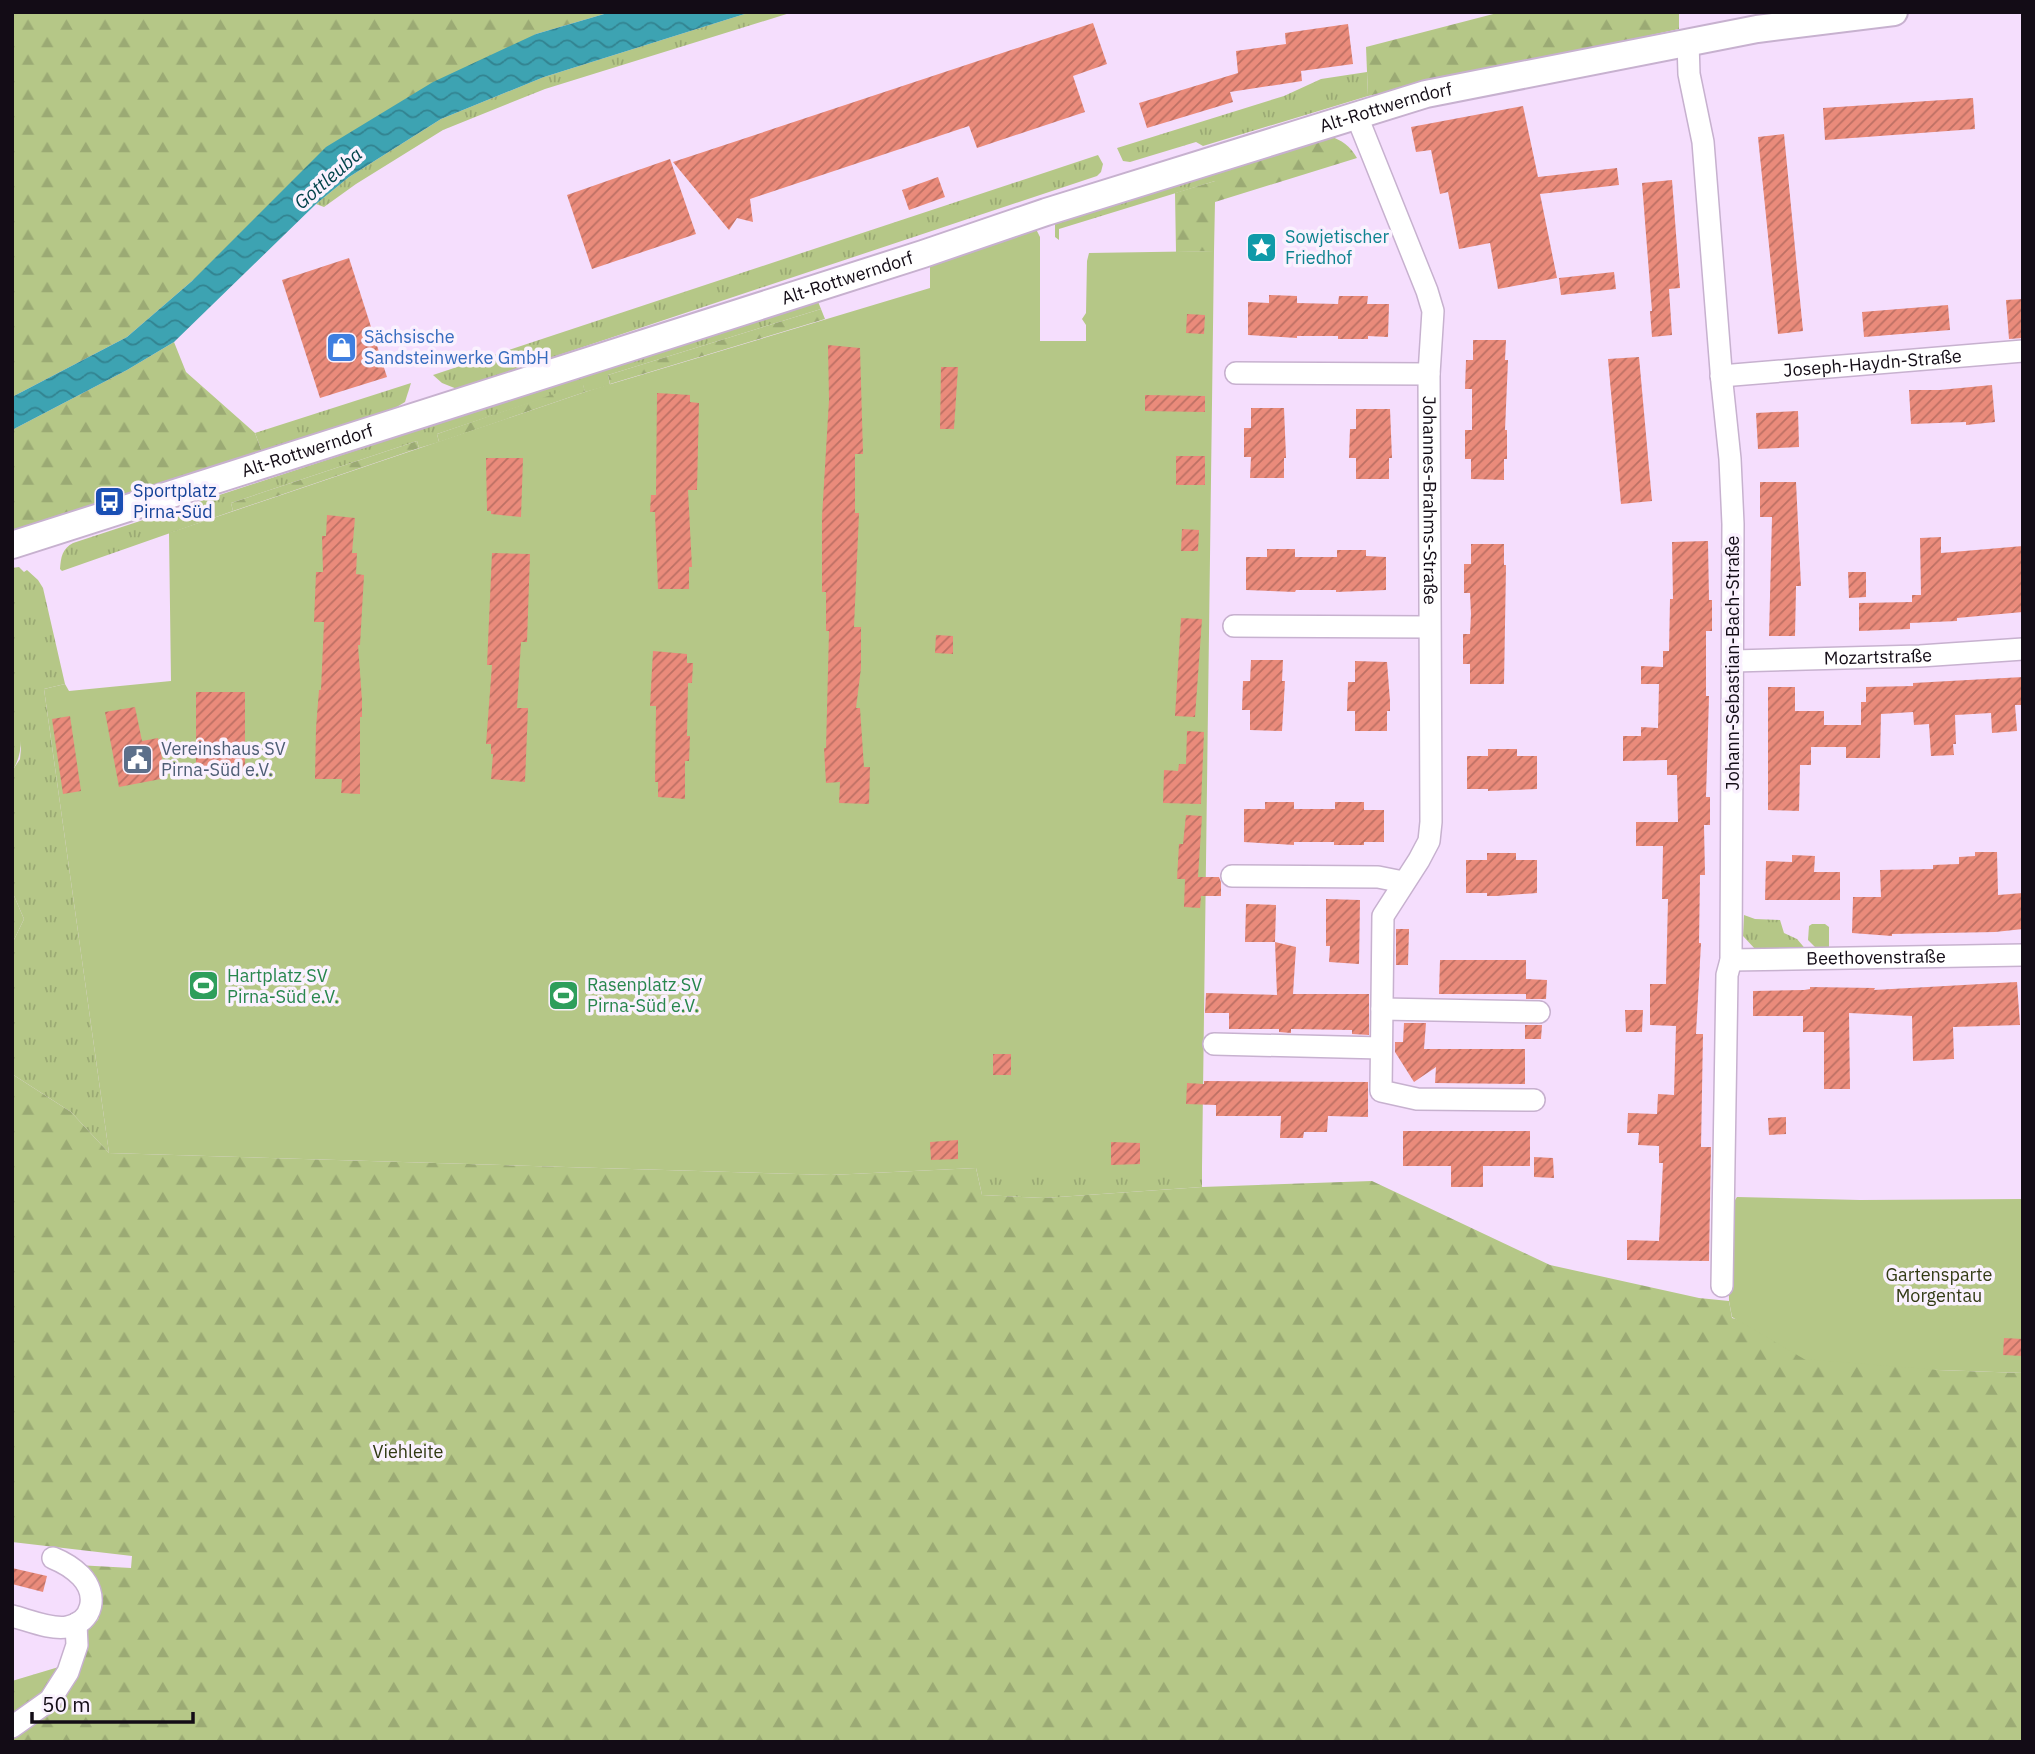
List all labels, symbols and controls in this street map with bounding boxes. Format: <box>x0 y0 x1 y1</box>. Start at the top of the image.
street label: Alt-Rottwerndorf <box>1317 77 1454 137</box>
water label: Gottleuba <box>289 142 367 214</box>
place label: Sowjetischer Friedhof <box>1285 225 1389 269</box>
place icon: Sowjetischer Friedhof <box>1245 230 1279 264</box>
street label: Alt-Rottwerndorf <box>779 246 916 309</box>
place label: Sächsische Sandsteinwerke GmbH <box>364 325 549 369</box>
shop icon: Sächsische Sandsteinwerke GmbH <box>324 330 358 364</box>
street label: Joseph-Haydn-Straße <box>1782 344 1963 382</box>
street label: Johannes-Brahms-Straße <box>1418 396 1442 605</box>
street label: Alt-Rottwerndorf <box>238 418 376 482</box>
place label: Sportplatz Pirna-Süd <box>133 479 217 523</box>
bus stop icon: Sportplatz Pirna-Süd <box>93 484 127 518</box>
street label: Johann-Sebastian-Bach-Straße <box>1721 535 1744 791</box>
street label: Mozartstraße <box>1824 643 1933 670</box>
place label: Vereinshaus SV Pirna-Süd e.V. <box>161 737 286 781</box>
public building icon: Vereinshaus SV Pirna-Süd e.V. <box>121 742 155 776</box>
street label: Beethovenstraße <box>1806 944 1946 970</box>
place label: Hartplatz SV Pirna-Süd e.V. <box>227 964 339 1008</box>
sports icon: Hartplatz SV Pirna-Süd e.V. <box>187 969 221 1003</box>
place label: Rasenplatz SV Pirna-Süd e.V. <box>587 973 702 1017</box>
sports icon: Rasenplatz SV Pirna-Süd e.V. <box>547 978 581 1012</box>
park label: Gartensparte Morgentau <box>1886 1263 1993 1307</box>
park label: Viehleite <box>373 1440 444 1463</box>
scale bar <box>32 1680 192 1724</box>
text: 50 m <box>42 1690 91 1718</box>

